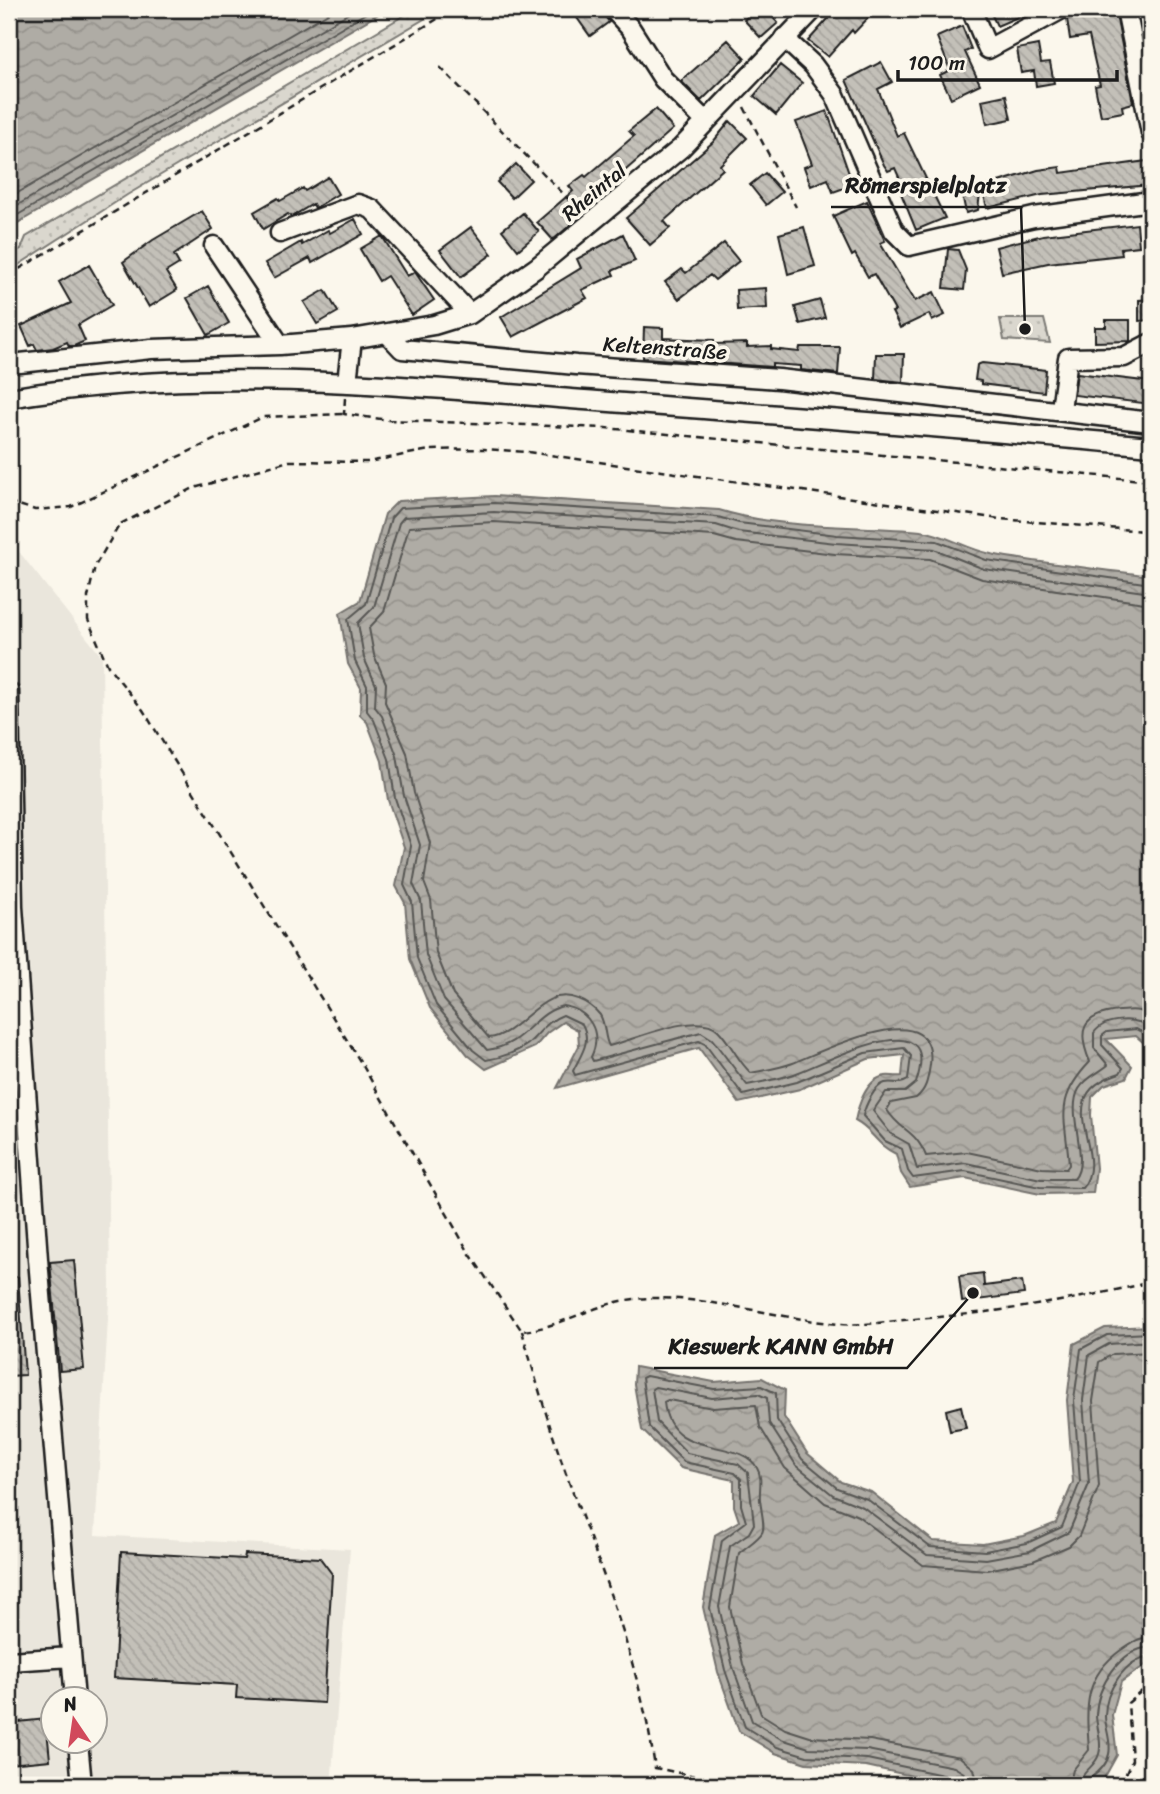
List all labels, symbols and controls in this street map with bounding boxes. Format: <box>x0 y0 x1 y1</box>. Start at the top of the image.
scale bar <box>898 38 1116 82</box>
text: 100 m <box>908 44 965 82</box>
street label: Rheintal <box>552 152 636 231</box>
callout: Römerspielplatz <box>831 163 1021 207</box>
text: Römerspielplatz <box>844 165 1008 206</box>
street label: Keltenstraße <box>602 325 728 371</box>
callout: Kieswerk KANN GmbH <box>654 1324 907 1368</box>
text: Kieswerk KANN GmbH <box>667 1326 894 1367</box>
north arrow <box>38 1686 108 1756</box>
text: N <box>59 1686 81 1722</box>

